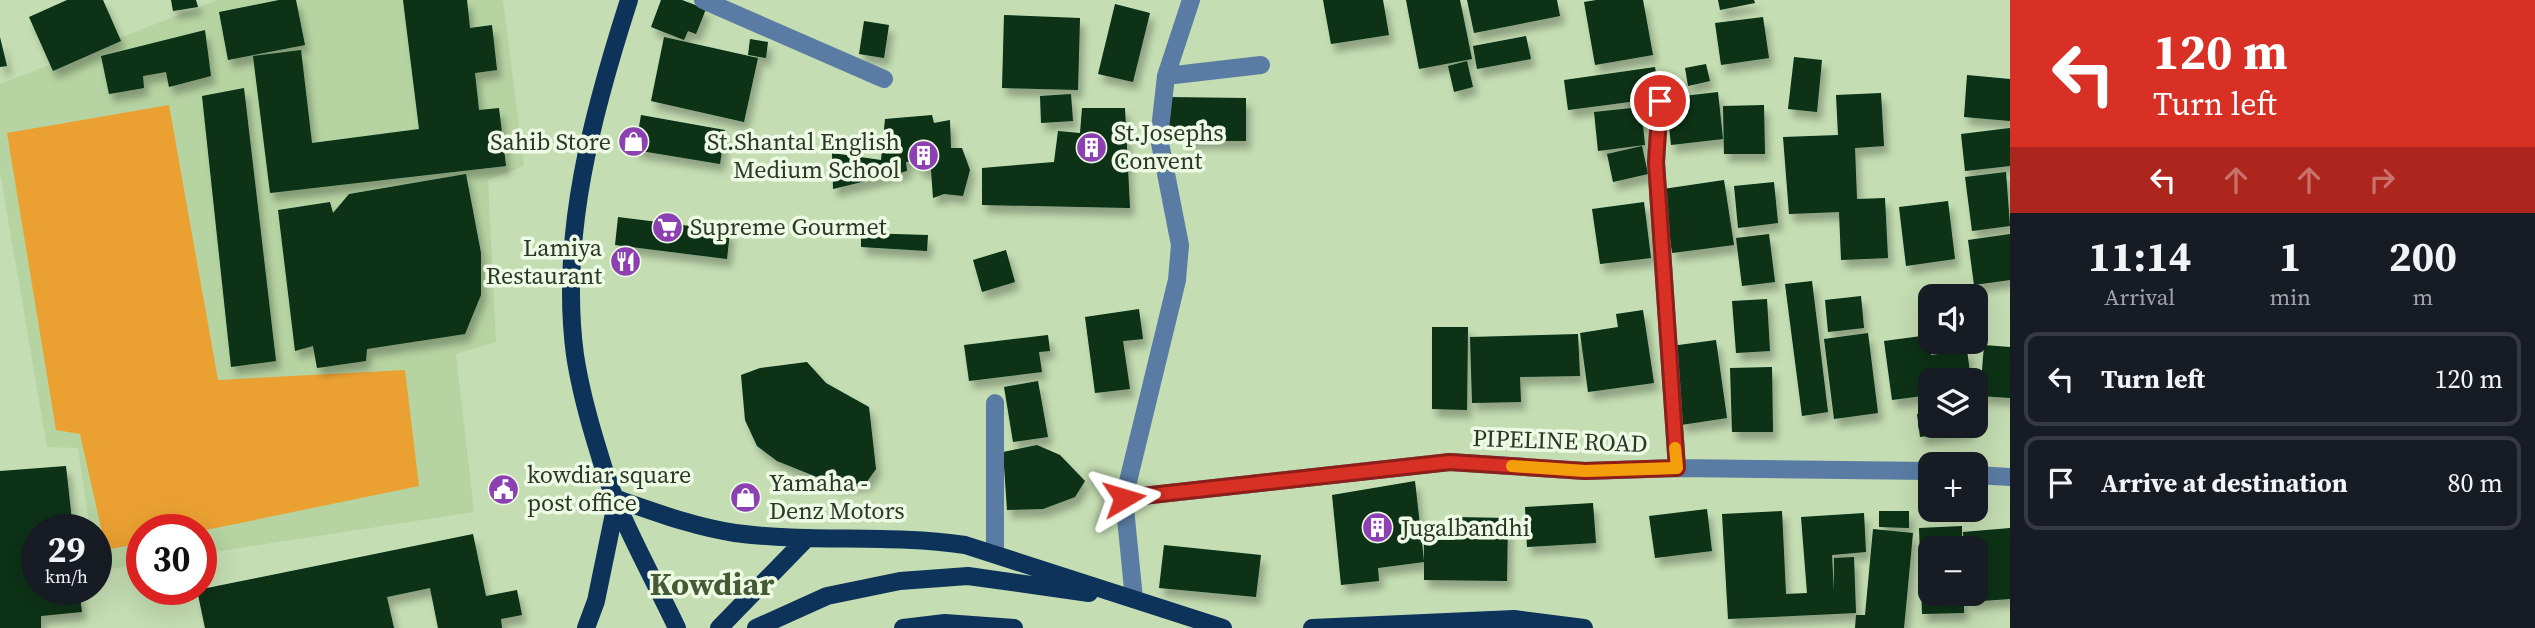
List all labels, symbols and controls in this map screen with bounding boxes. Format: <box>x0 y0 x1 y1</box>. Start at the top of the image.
text: 120 m <box>2153 18 2288 85</box>
icon: left <box>2038 28 2129 119</box>
pin <box>1630 71 1690 131</box>
icon: arrive <box>1641 82 1679 120</box>
text: Turn left <box>2153 82 2277 126</box>
place label: St.Josephs Convent <box>1114 116 1224 177</box>
place label: Sahib Store <box>490 125 611 158</box>
shop icon: Sahib Store <box>617 125 651 159</box>
place label: St.Shantal English Medium School <box>707 125 900 186</box>
building icon: St.Josephs Convent <box>1074 130 1108 164</box>
building icon: St.Shantal English Medium School <box>906 139 940 173</box>
icon: left <box>2144 161 2182 199</box>
icon: ahead <box>2217 161 2255 199</box>
icon: ahead <box>2290 161 2328 199</box>
icon: right <box>2363 161 2401 199</box>
supermarket icon: Supreme Gourmet <box>650 210 684 244</box>
place label: Supreme Gourmet <box>690 210 887 243</box>
text: 11:14 <box>2088 227 2192 285</box>
text: 1 <box>2279 227 2302 285</box>
text: 200 <box>2389 227 2457 285</box>
place label: Lamiya Restaurant <box>486 231 603 292</box>
restaurant icon: Lamiya Restaurant <box>608 245 642 279</box>
text: Arrival <box>2104 281 2175 313</box>
text: min <box>2269 281 2311 313</box>
text: m <box>2413 281 2433 313</box>
map controls <box>1918 284 1988 606</box>
button: sound <box>1918 284 1988 354</box>
icon: left <box>2042 360 2080 398</box>
text: Turn left <box>2101 361 2205 397</box>
text: 120 m <box>2435 361 2503 397</box>
button: layers <box>1918 368 1988 438</box>
street label: PIPELINE ROAD <box>1472 421 1648 460</box>
button: + <box>1918 452 1988 522</box>
place label: kowdiar square post office <box>527 458 691 519</box>
position arrow <box>1087 461 1161 535</box>
icon: arrive <box>2042 464 2080 502</box>
text: Arrive at destination <box>2101 465 2348 501</box>
text: 80 m <box>2448 465 2503 501</box>
place label: Yamaha - Denz Motors <box>769 466 905 527</box>
public building icon: kowdiar square post office <box>487 472 521 506</box>
shop icon: Yamaha - Denz Motors <box>729 480 763 514</box>
building icon: Jugalbandhi <box>1361 511 1395 545</box>
place label: Jugalbandhi <box>1400 511 1530 544</box>
speed limit sign: 30 <box>126 514 217 605</box>
text: 29 <box>48 526 85 574</box>
button: − <box>1918 536 1988 606</box>
district label: Kowdiar <box>650 562 774 606</box>
text: km/h <box>45 564 88 589</box>

